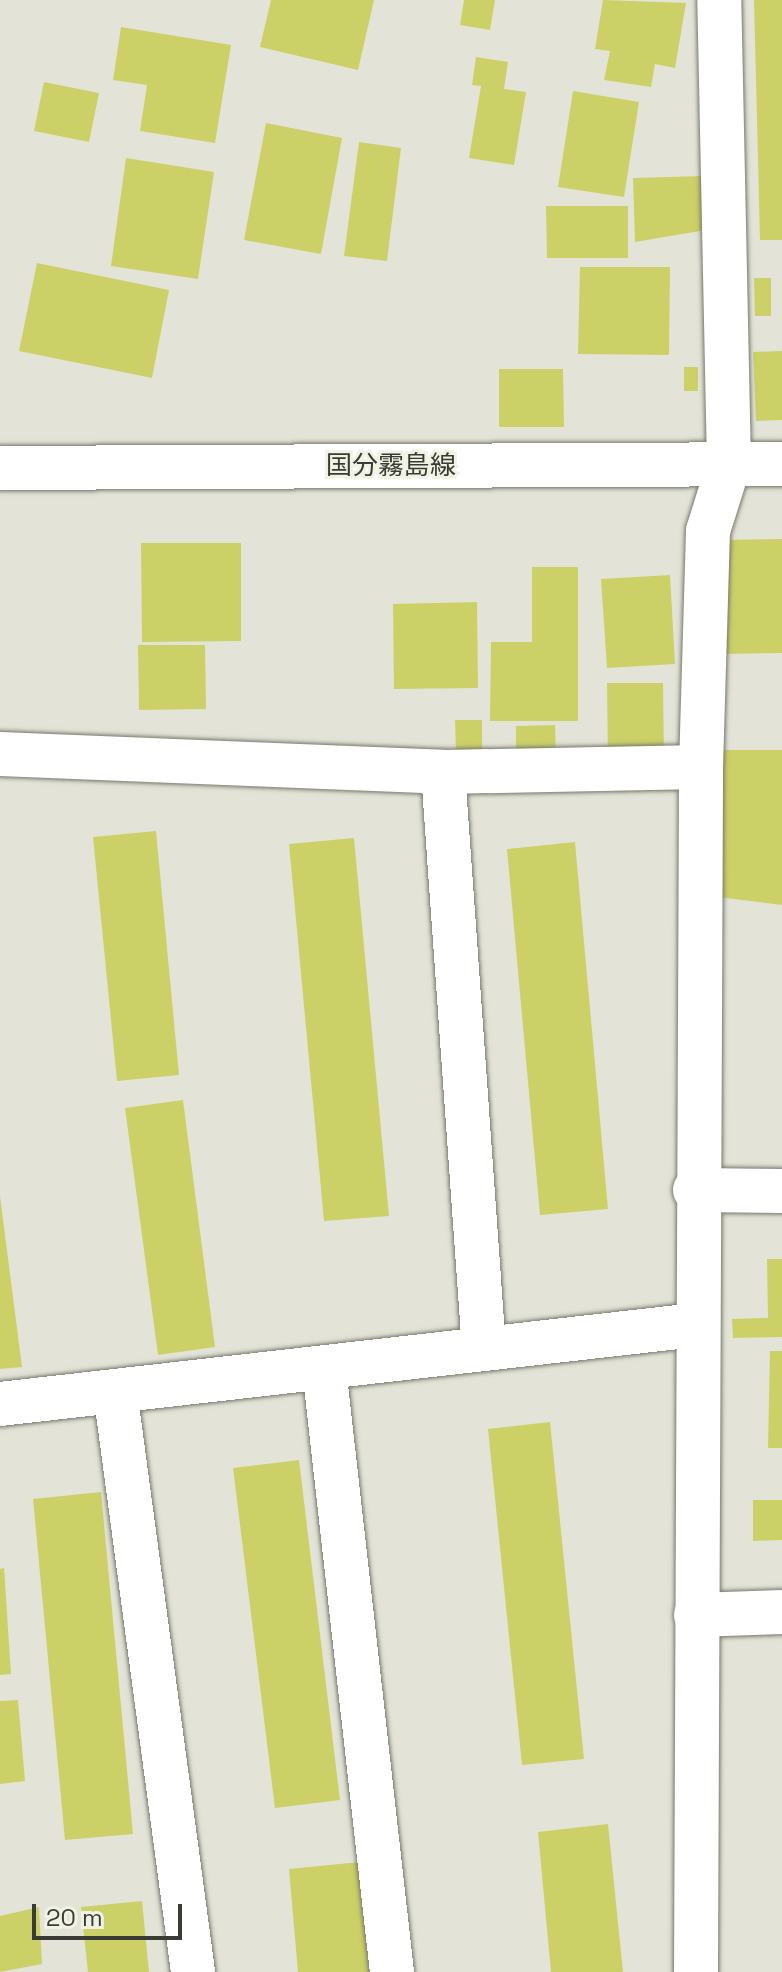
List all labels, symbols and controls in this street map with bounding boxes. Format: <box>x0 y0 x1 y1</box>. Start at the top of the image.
street label: 国分霧島線 <box>326 450 456 482</box>
scale bar <box>36 1888 186 1938</box>
text: 20 m <box>46 1902 103 1933</box>

